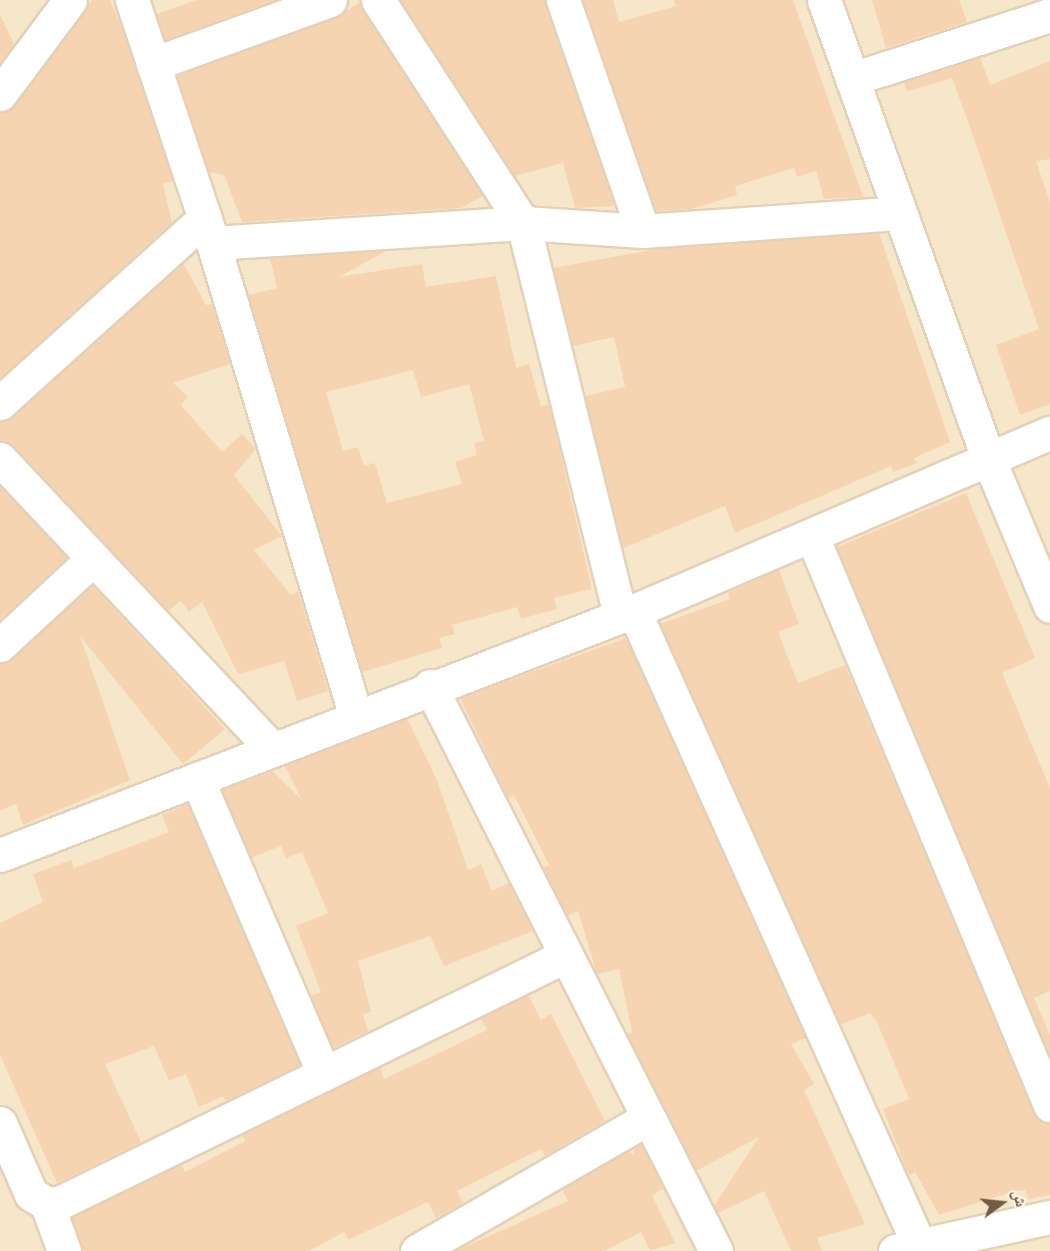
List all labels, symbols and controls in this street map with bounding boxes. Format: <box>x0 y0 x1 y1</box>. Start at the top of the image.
north arrow <box>972 1173 1032 1233</box>
text: ش <box>1009 1188 1030 1209</box>

